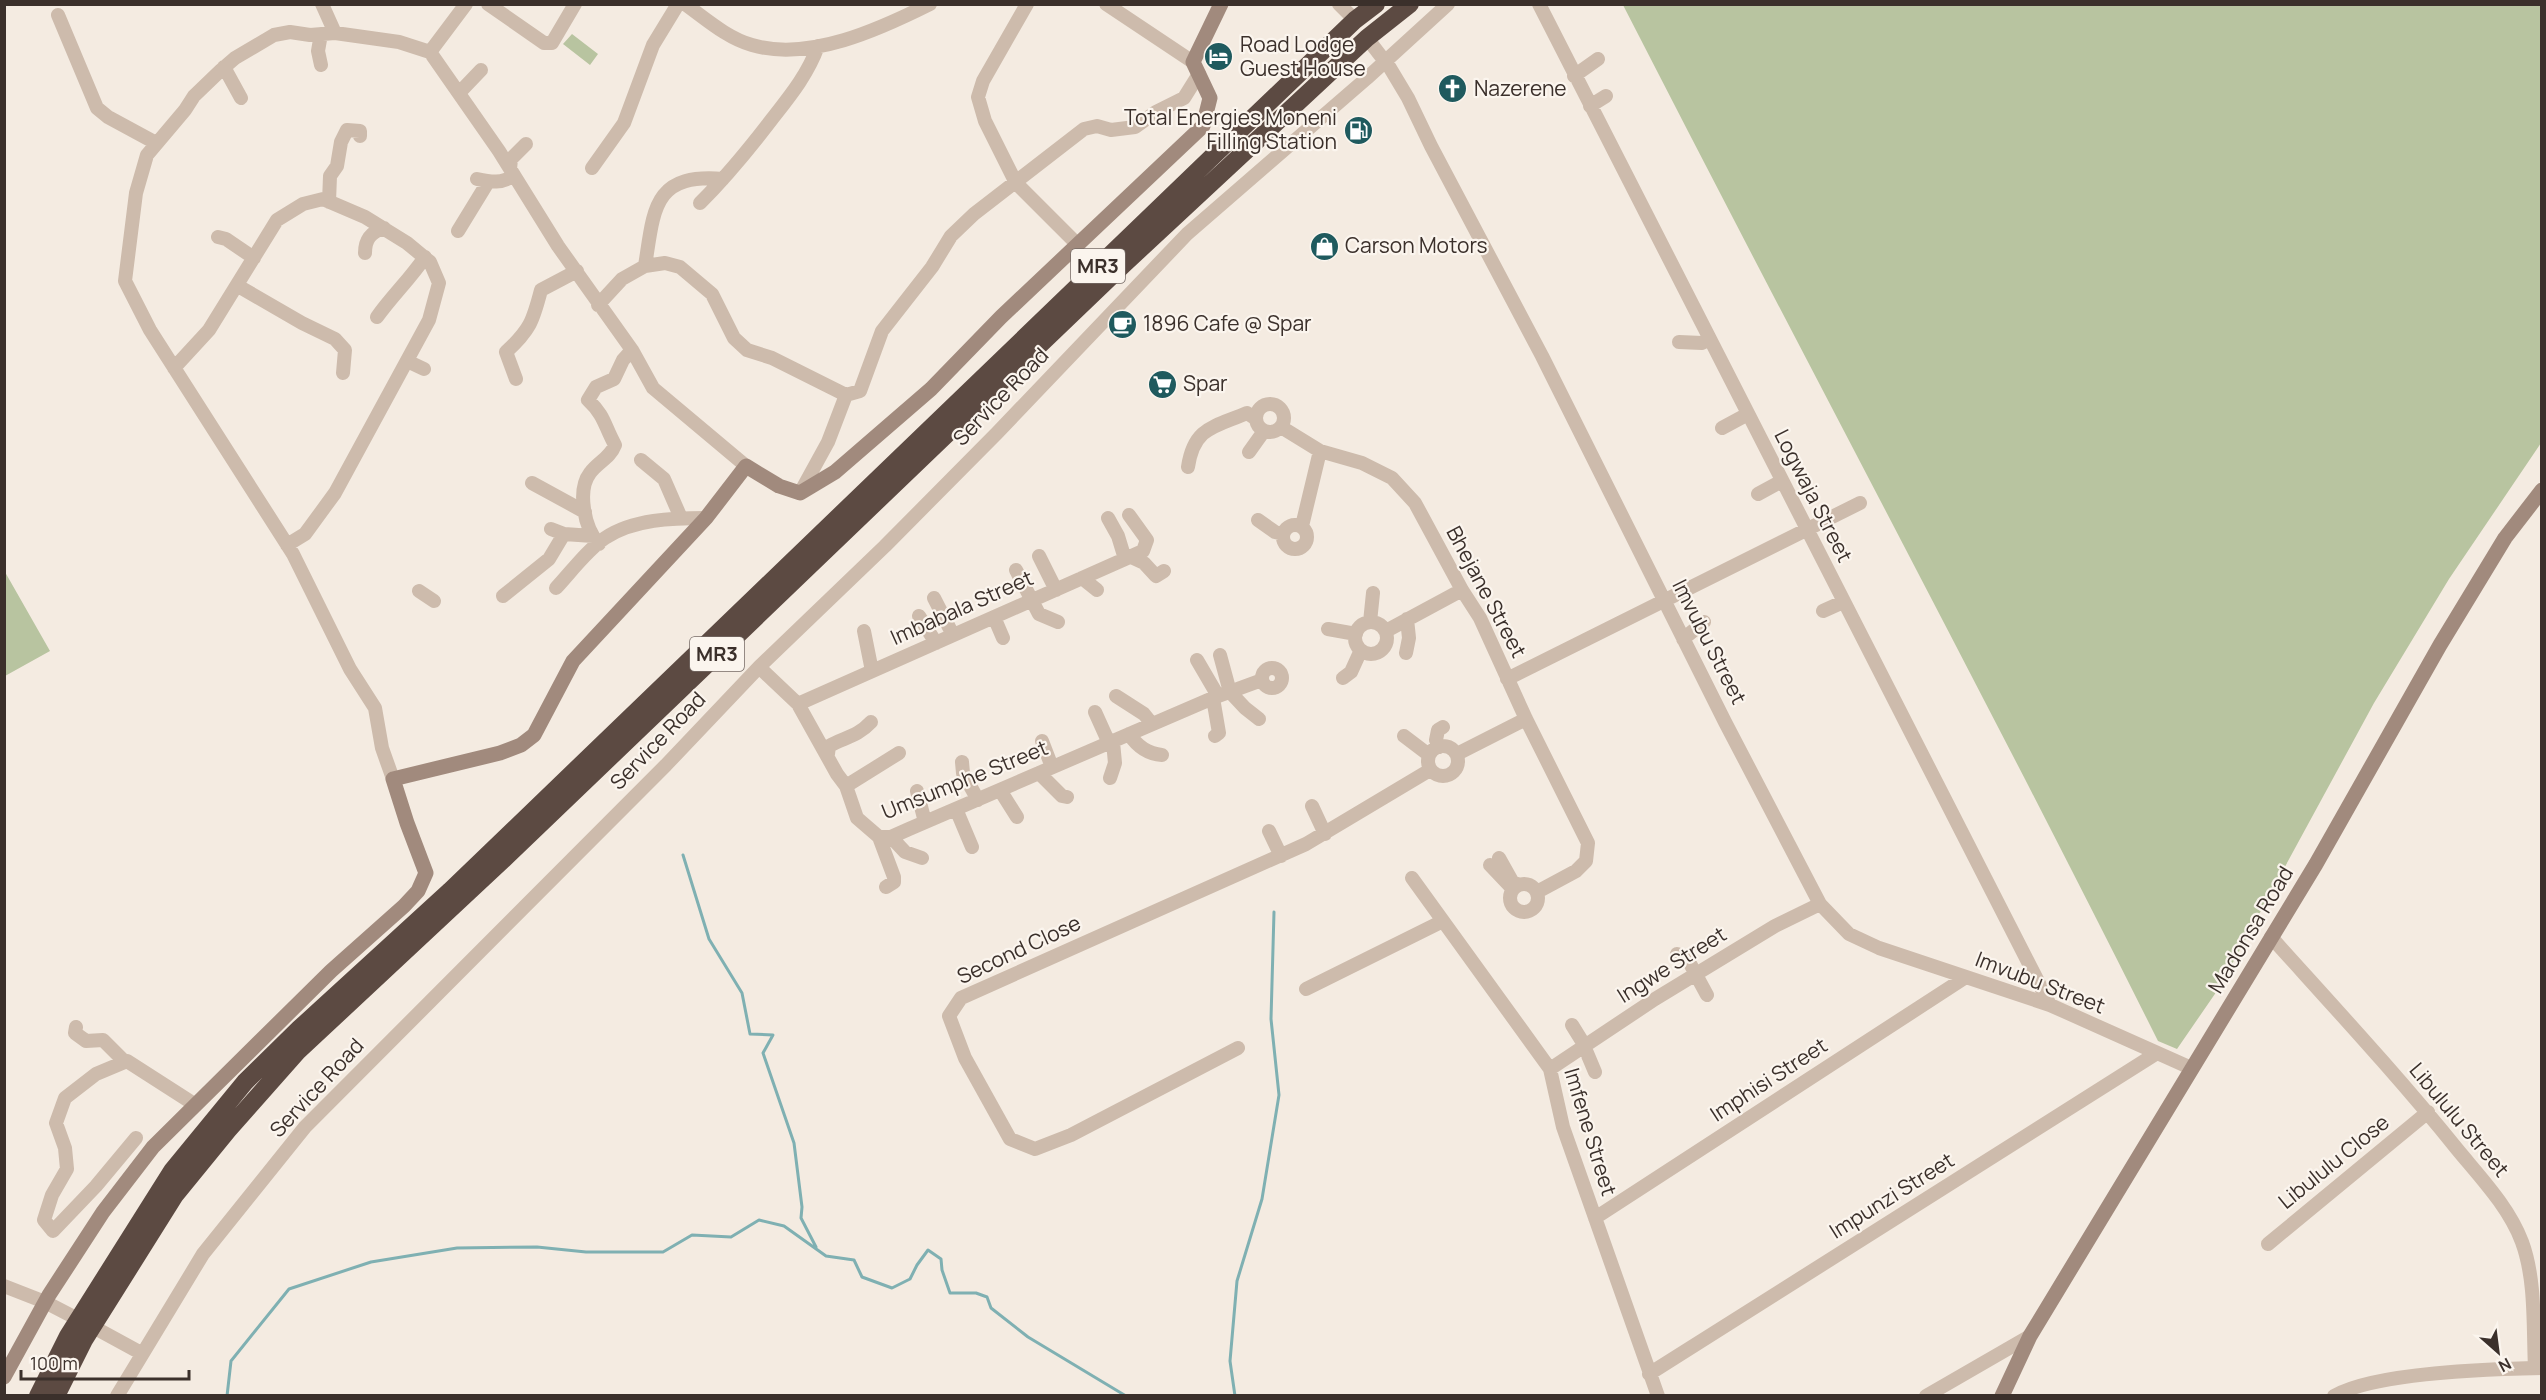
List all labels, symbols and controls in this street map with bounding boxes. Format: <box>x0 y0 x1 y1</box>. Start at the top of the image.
place label: Road Lodge Guest House <box>1240 30 1366 82</box>
hotel icon: Road Lodge Guest House <box>1203 41 1235 73</box>
church icon: Nazerene <box>1437 73 1469 105</box>
place label: Nazerene <box>1474 74 1567 102</box>
place label: Total Energies Moneni Filling Station <box>1124 103 1337 155</box>
fuel station icon: Total Energies Moneni Filling Station <box>1342 114 1374 146</box>
shop icon: Carson Motors <box>1308 230 1340 262</box>
place label: Carson Motors <box>1345 231 1488 259</box>
road number: MR3 <box>1071 249 1125 283</box>
cafe icon: 1896 Cafe @ Spar <box>1106 308 1138 340</box>
place label: 1896 Cafe @ Spar <box>1143 309 1312 337</box>
street label: Service Road <box>946 341 1054 451</box>
supermarket icon: Spar <box>1146 368 1178 400</box>
place label: Spar <box>1183 369 1228 397</box>
street label: Logwaja Street <box>1768 424 1859 567</box>
street label: Bhejane Street <box>1440 521 1533 662</box>
street label: Imbabala Street <box>886 563 1037 651</box>
street label: Imvubu Street <box>1666 574 1753 709</box>
road number: MR3 <box>690 637 744 671</box>
street label: Service Road <box>603 685 711 795</box>
street label: Umsumphe Street <box>877 733 1052 825</box>
street label: Madonsa Road <box>2201 861 2299 998</box>
street label: Second Close <box>952 908 1085 990</box>
street label: Ingwe Street <box>1612 920 1731 1009</box>
street label: Imvubu Street <box>1972 945 2109 1020</box>
street label: Imphisi Street <box>1705 1031 1832 1127</box>
street label: Service Road <box>263 1032 369 1143</box>
street label: Libululu Street <box>2404 1056 2516 1182</box>
street label: Imfene Street <box>1558 1064 1624 1199</box>
street label: Libululu Close <box>2272 1108 2395 1215</box>
street label: Impunzi Street <box>1824 1146 1959 1245</box>
north arrow <box>2468 1322 2528 1382</box>
scale bar <box>21 1343 189 1381</box>
text: 100 m <box>30 1351 78 1375</box>
text: N <box>2495 1353 2515 1378</box>

